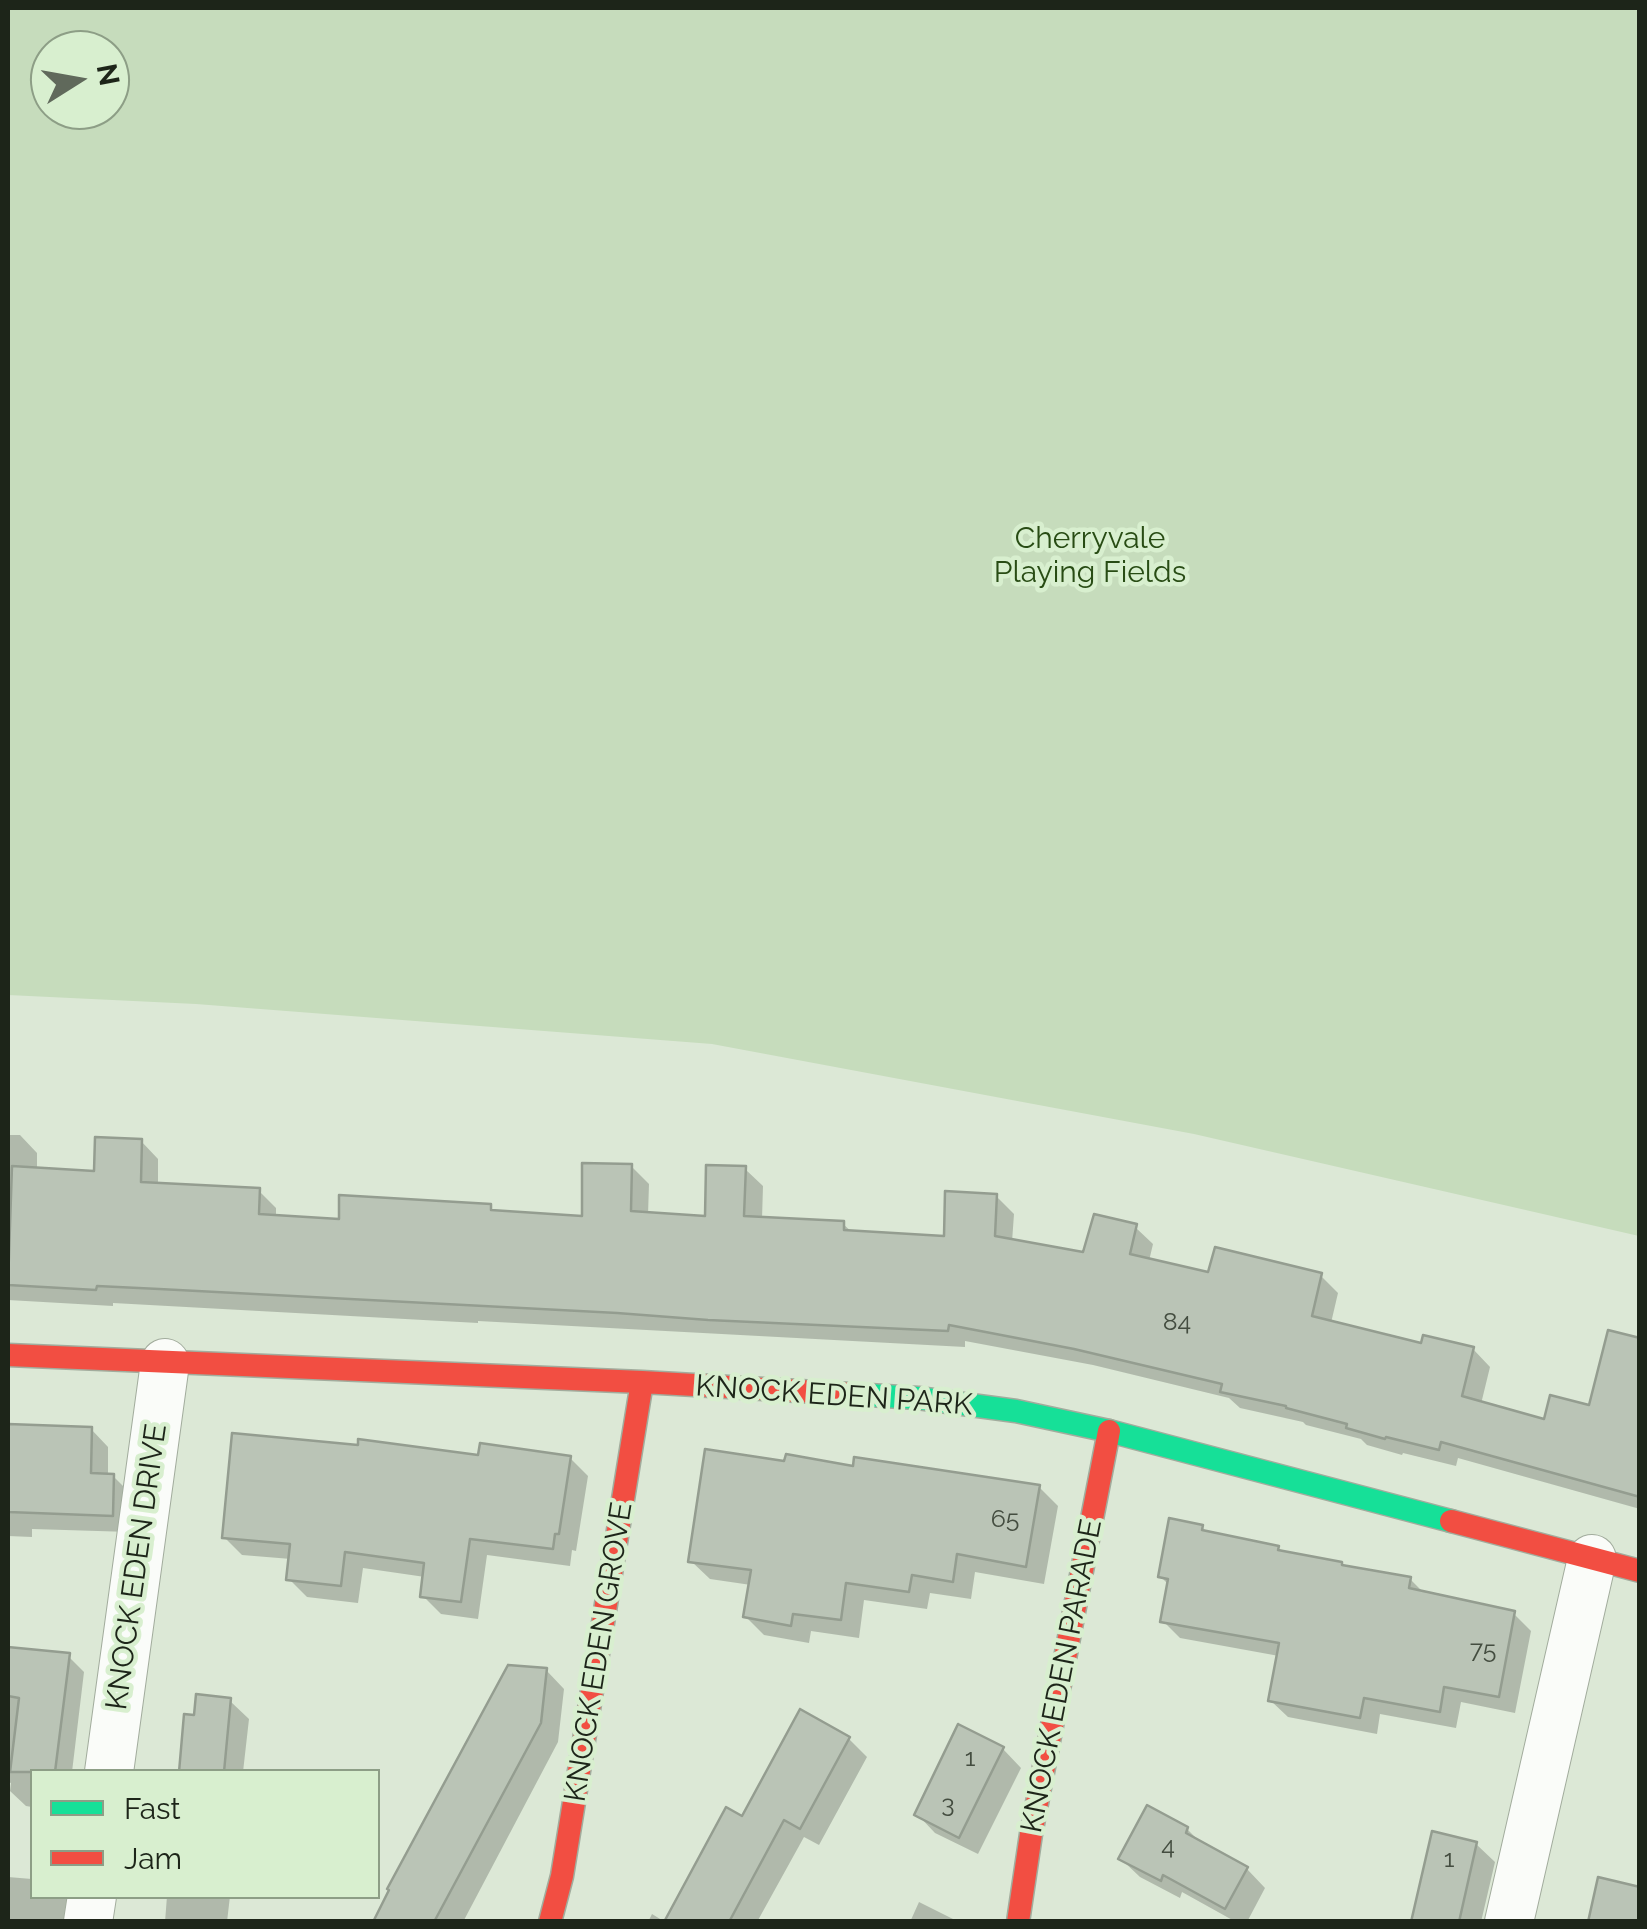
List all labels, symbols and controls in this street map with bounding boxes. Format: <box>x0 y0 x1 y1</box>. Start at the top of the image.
north arrow <box>30 30 130 130</box>
text: N <box>90 61 126 88</box>
park label: Cherryvale Playing Fields <box>994 521 1186 592</box>
house number: 84 <box>1163 1307 1191 1337</box>
street label: KNOCK EDEN PARK <box>694 1368 974 1424</box>
street label: KNOCK EDEN DRIVE <box>99 1422 175 1712</box>
street label: KNOCK EDEN GROVE <box>558 1500 640 1804</box>
house number: 65 <box>991 1504 1019 1534</box>
street label: KNOCK EDEN PARADE <box>1014 1516 1110 1836</box>
house number: 75 <box>1470 1635 1496 1665</box>
house number: 1 <box>965 1743 975 1773</box>
legend <box>30 1769 380 1899</box>
house number: 3 <box>941 1789 955 1819</box>
text: Fast <box>124 1791 181 1826</box>
house number: 4 <box>1161 1831 1175 1861</box>
text: Jam <box>124 1841 182 1876</box>
house number: 1 <box>1444 1844 1454 1874</box>

